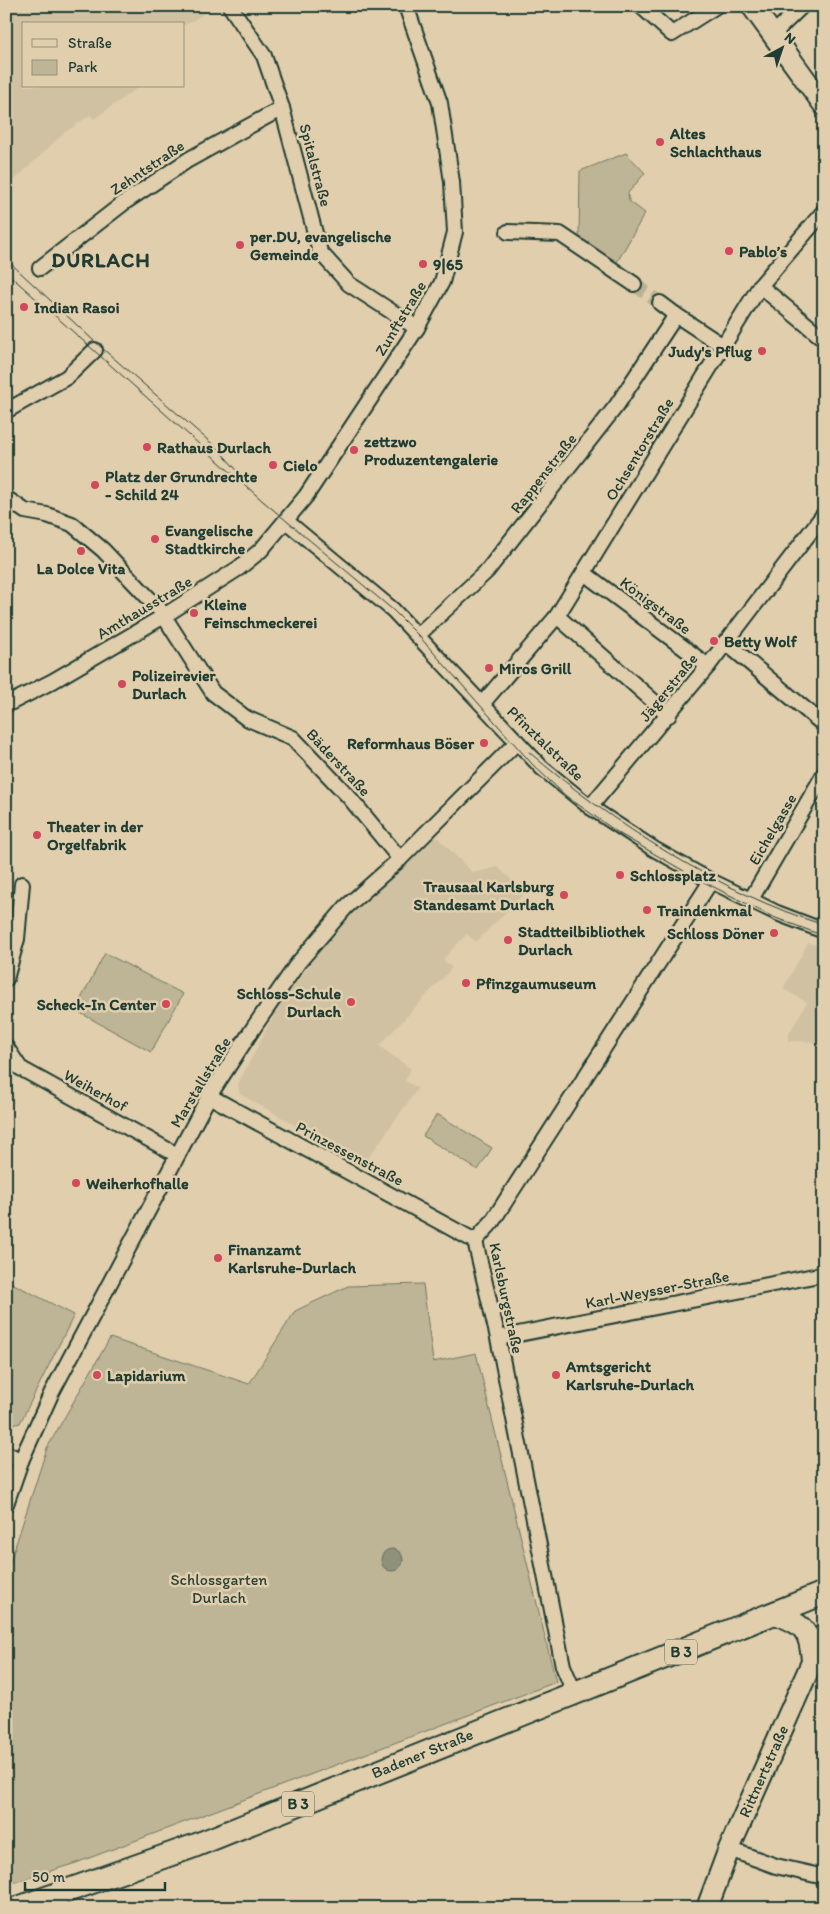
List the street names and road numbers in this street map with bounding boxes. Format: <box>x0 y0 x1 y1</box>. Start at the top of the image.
street label: Spitalstraße <box>295 122 336 209</box>
street label: Zehntstraße <box>107 136 188 199</box>
street label: Zunftstraße <box>371 277 430 359</box>
street label: Ochsentorstraße <box>601 394 678 504</box>
street label: Rappenstraße <box>506 430 581 517</box>
street label: Amthausstraße <box>93 572 195 643</box>
street label: Königstraße <box>616 572 695 639</box>
street label: Jägerstraße <box>635 649 702 725</box>
street label: Pfinztalstraße <box>503 702 588 785</box>
street label: Bäderstraße <box>302 725 375 800</box>
street label: Eichelgasse <box>744 790 800 868</box>
street label: Marstallstraße <box>166 1034 235 1131</box>
street label: Weiherhof <box>61 1065 132 1116</box>
street label: Prinzessenstraße <box>293 1117 407 1190</box>
street label: Karlsburgstraße <box>485 1241 528 1355</box>
street label: Karl-Weysser-Straße <box>584 1266 731 1313</box>
road number: B 3 <box>665 1640 697 1664</box>
street label: Rittnertstraße <box>735 1722 792 1820</box>
street label: Badener Straße <box>369 1724 476 1783</box>
road number: B 3 <box>282 1792 314 1816</box>

